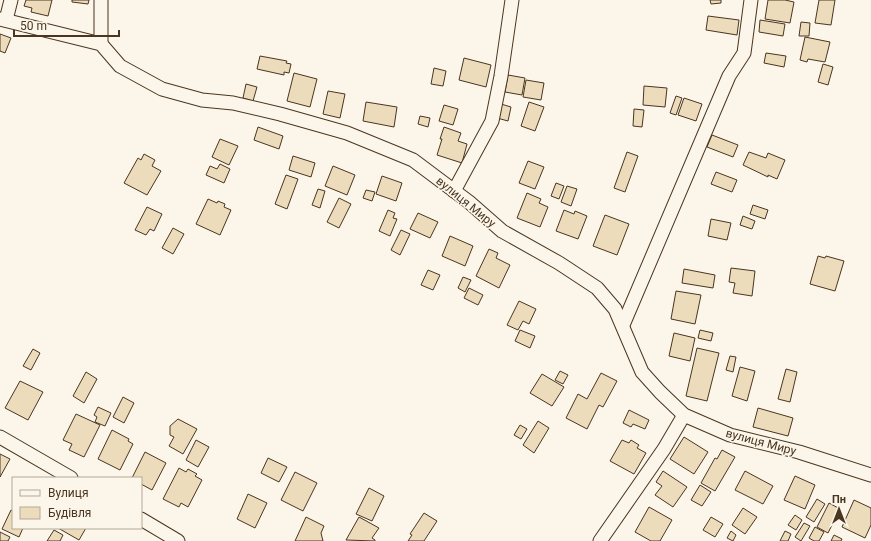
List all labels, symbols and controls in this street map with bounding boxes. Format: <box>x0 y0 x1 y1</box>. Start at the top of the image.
scale bar <box>14 12 119 38</box>
text: 50 m <box>20 19 47 33</box>
street label: вулиця Миру <box>433 174 499 230</box>
street label: вулиця Миру <box>724 426 798 458</box>
legend <box>12 477 142 529</box>
text: Вулиця <box>48 486 89 500</box>
north arrow <box>819 489 859 529</box>
text: Пн <box>832 493 846 506</box>
text: Будівля <box>48 506 91 520</box>

